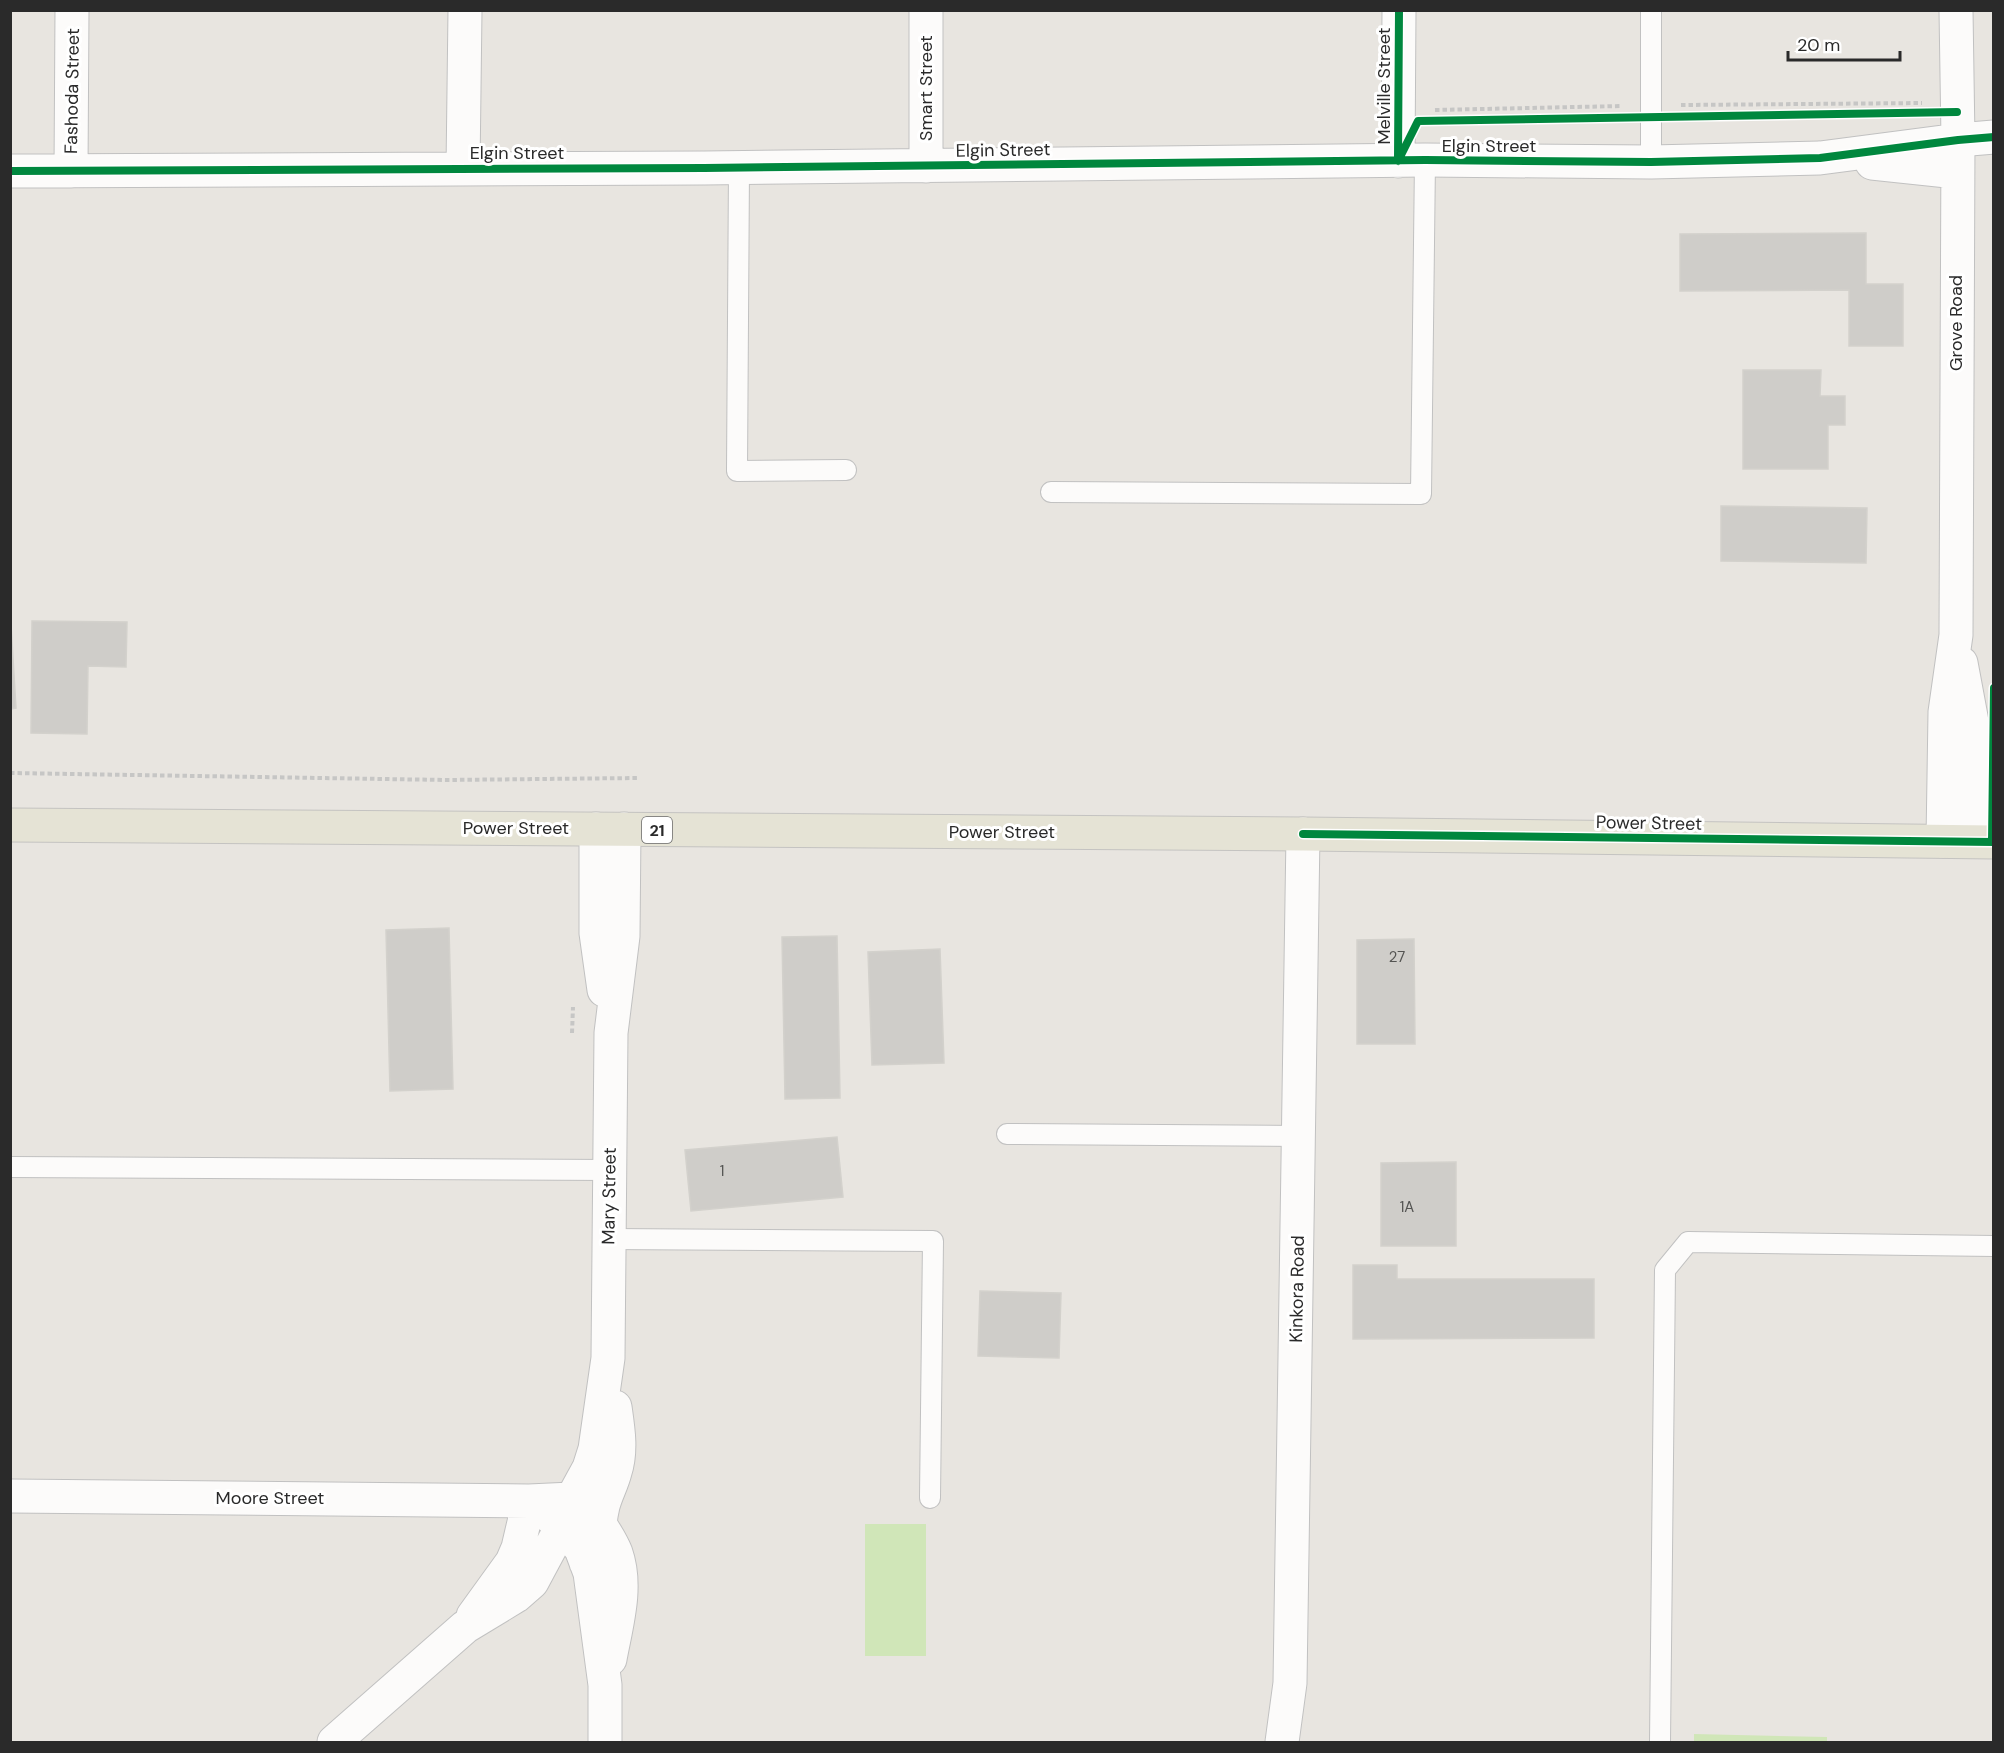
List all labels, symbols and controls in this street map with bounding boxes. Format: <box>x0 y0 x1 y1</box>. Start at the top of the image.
scale bar <box>1788 24 1900 62</box>
street label: Melville Street <box>1372 27 1396 145</box>
street label: Fashoda Street <box>59 28 85 154</box>
text: 20 m <box>1797 33 1840 57</box>
street label: Smart Street <box>914 35 938 141</box>
street label: Elgin Street <box>1442 134 1536 158</box>
street label: Elgin Street <box>955 137 1051 163</box>
street label: Elgin Street <box>470 141 564 165</box>
street label: Grove Road <box>1944 275 1968 371</box>
street label: Power Street <box>1596 810 1702 836</box>
street label: Power Street <box>463 816 569 840</box>
road number: 21 <box>642 817 672 843</box>
street label: Power Street <box>949 820 1055 844</box>
house number: 27 <box>1389 947 1405 967</box>
street label: Mary Street <box>596 1147 622 1245</box>
house number: 1 <box>720 1161 724 1181</box>
house number: 1A <box>1400 1197 1414 1217</box>
street label: Kinkora Road <box>1284 1235 1310 1343</box>
street label: Moore Street <box>216 1486 324 1510</box>

